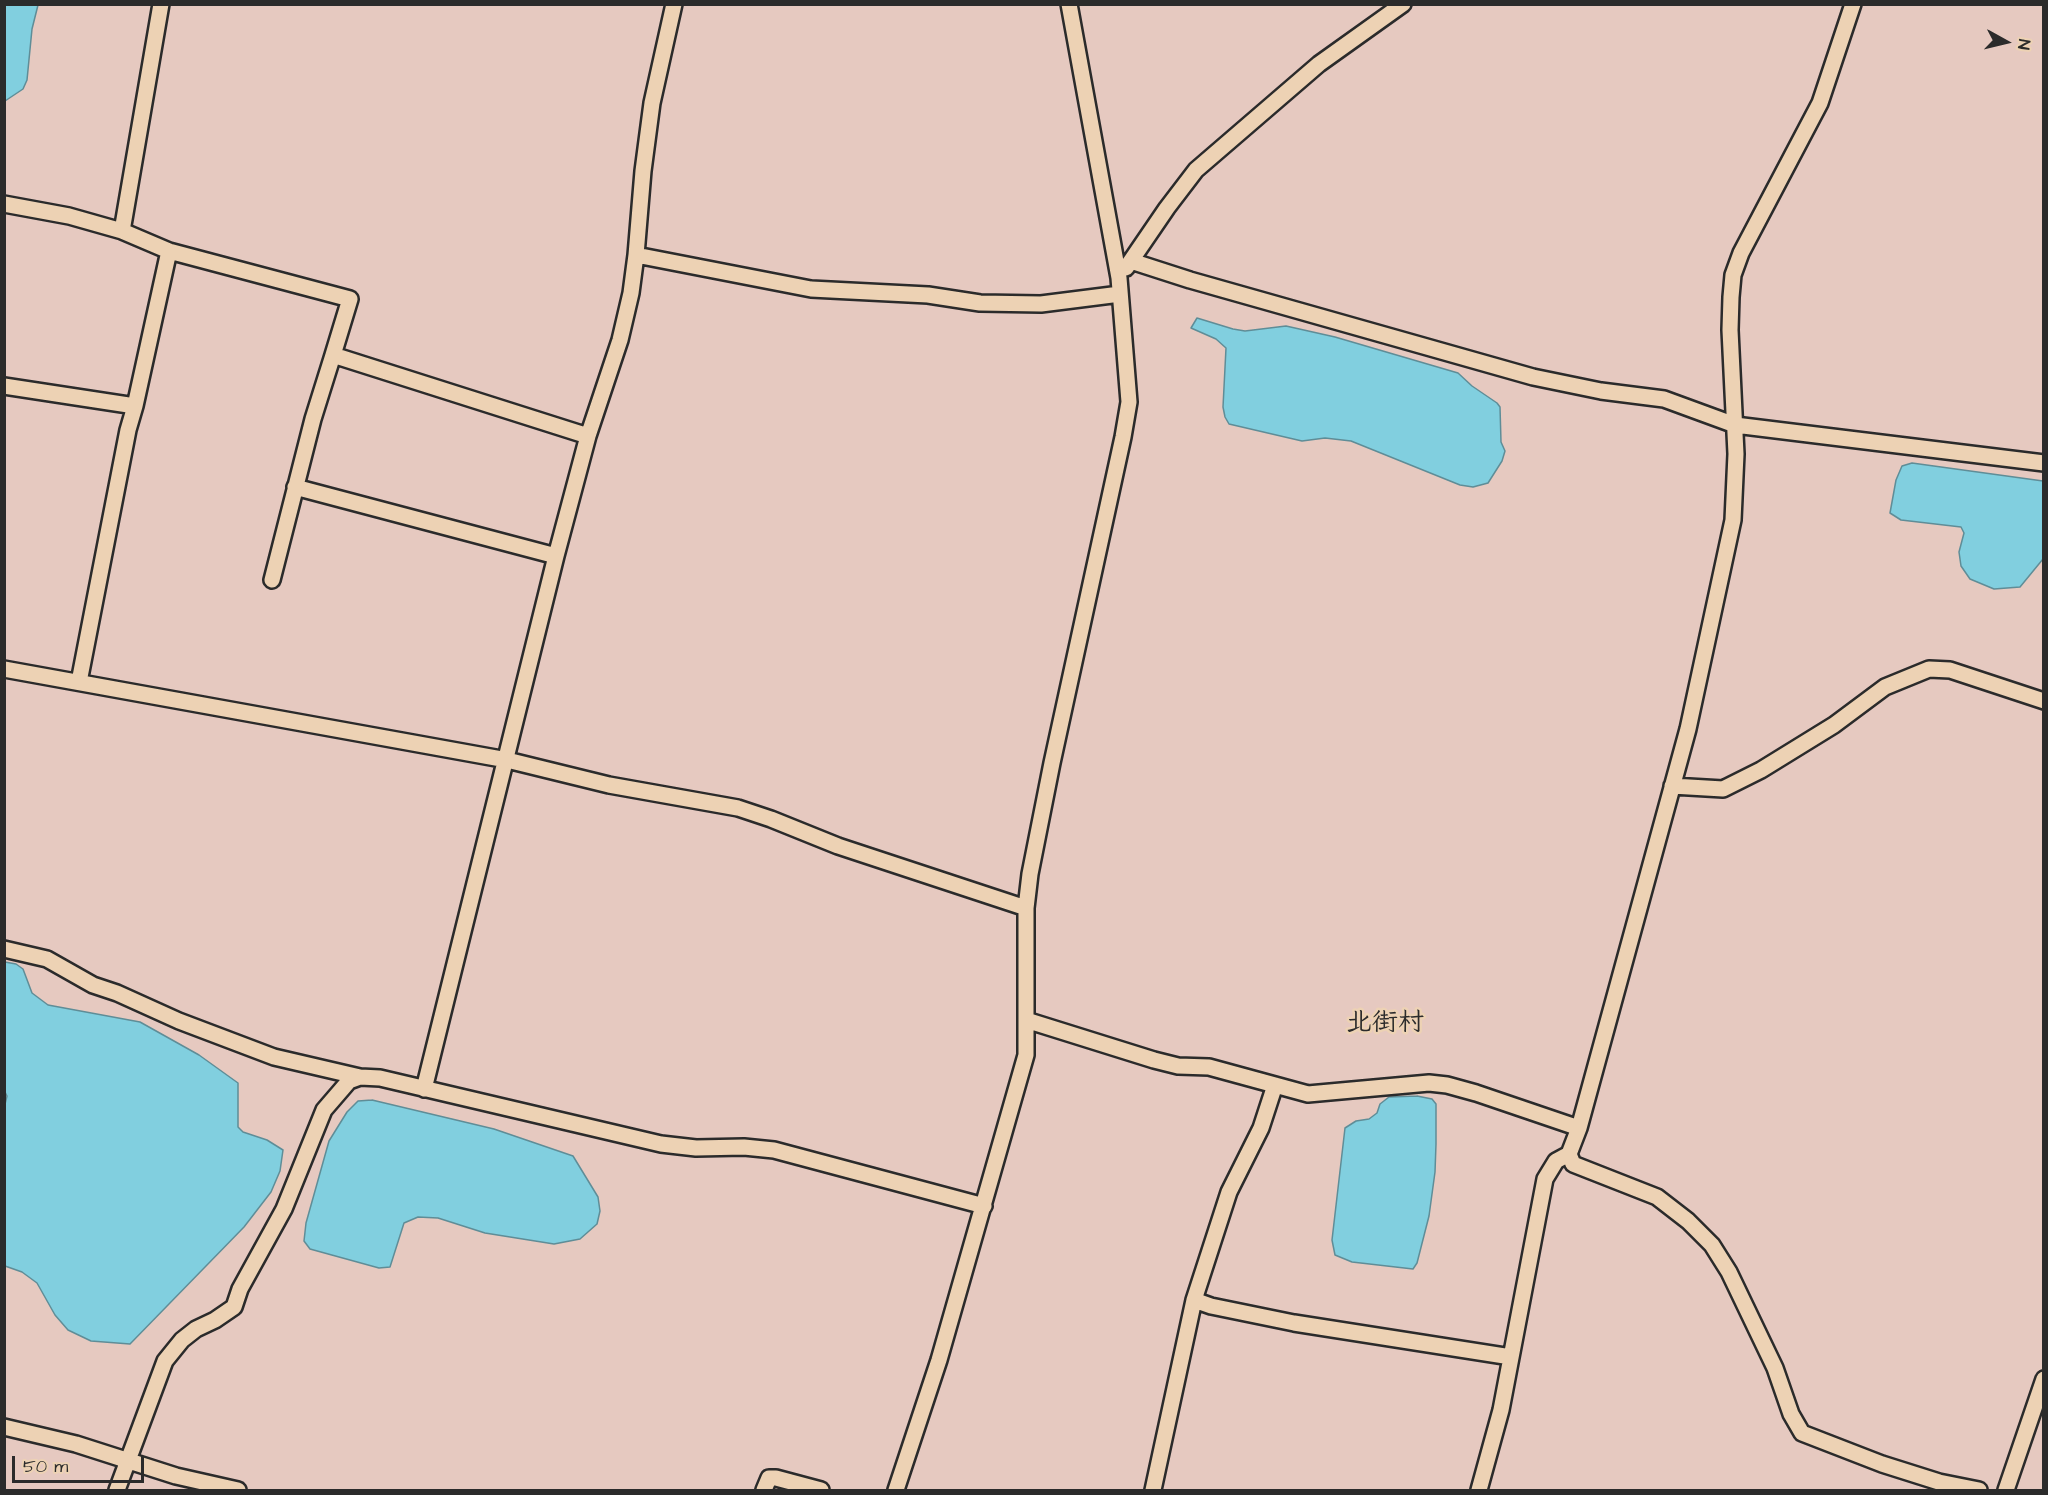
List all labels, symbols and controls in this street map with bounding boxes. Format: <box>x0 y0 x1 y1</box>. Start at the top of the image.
north arrow <box>1976 12 2036 72</box>
text: N <box>2012 38 2035 51</box>
district label: 北街村 <box>1346 1009 1424 1041</box>
scale bar <box>15 1444 147 1482</box>
text: 50 m <box>23 1454 68 1479</box>

